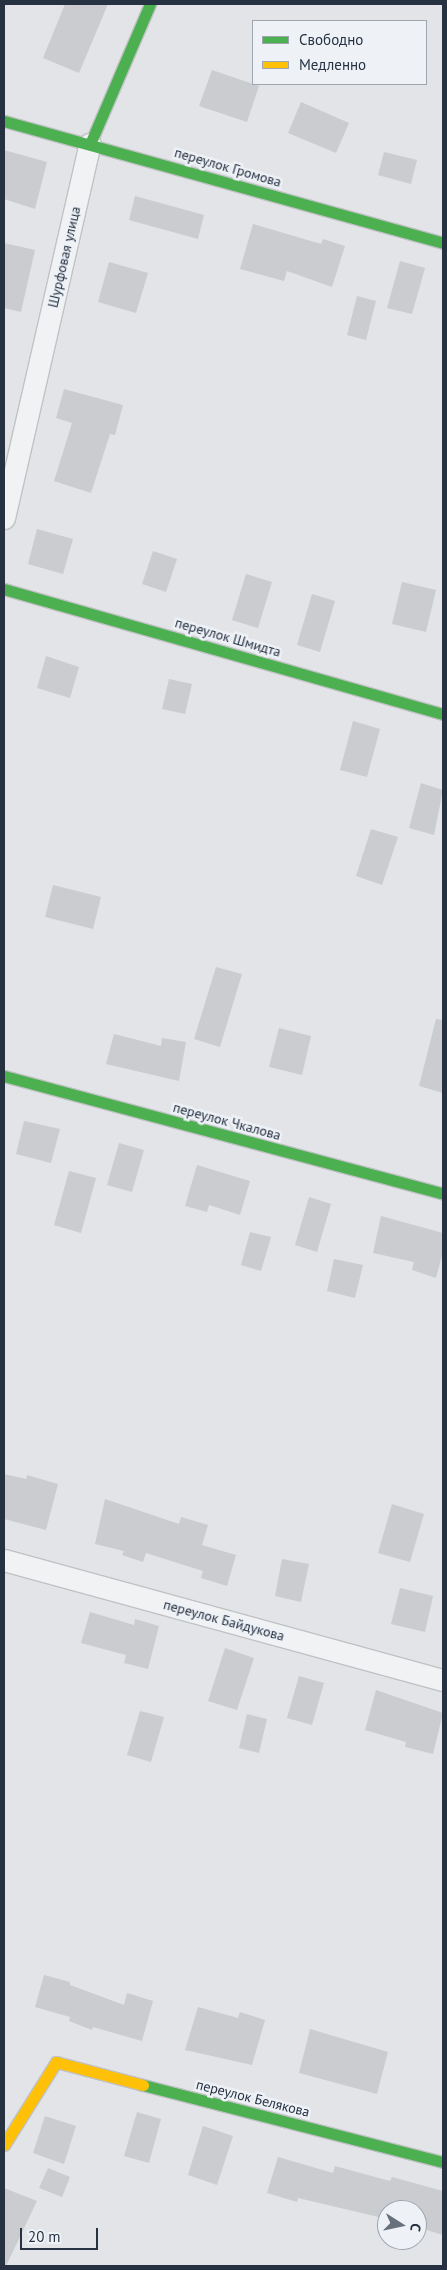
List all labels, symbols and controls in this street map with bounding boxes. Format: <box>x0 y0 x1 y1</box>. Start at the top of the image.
legend <box>252 20 427 85</box>
text: Свободно <box>299 30 363 49</box>
text: Медленно <box>299 55 366 74</box>
street label: переулок Громова <box>173 144 283 190</box>
street label: Шурфовая улица <box>44 205 84 309</box>
street label: переулок Шмидта <box>173 614 283 660</box>
street label: переулок Чкалова <box>171 1099 283 1143</box>
street label: переулок Байдукова <box>162 1596 286 1644</box>
street label: переулок Белякова <box>194 2076 312 2120</box>
north arrow <box>377 2200 427 2250</box>
scale bar <box>22 2218 100 2250</box>
text: С <box>406 2222 425 2233</box>
text: 20 m <box>28 2227 61 2246</box>

